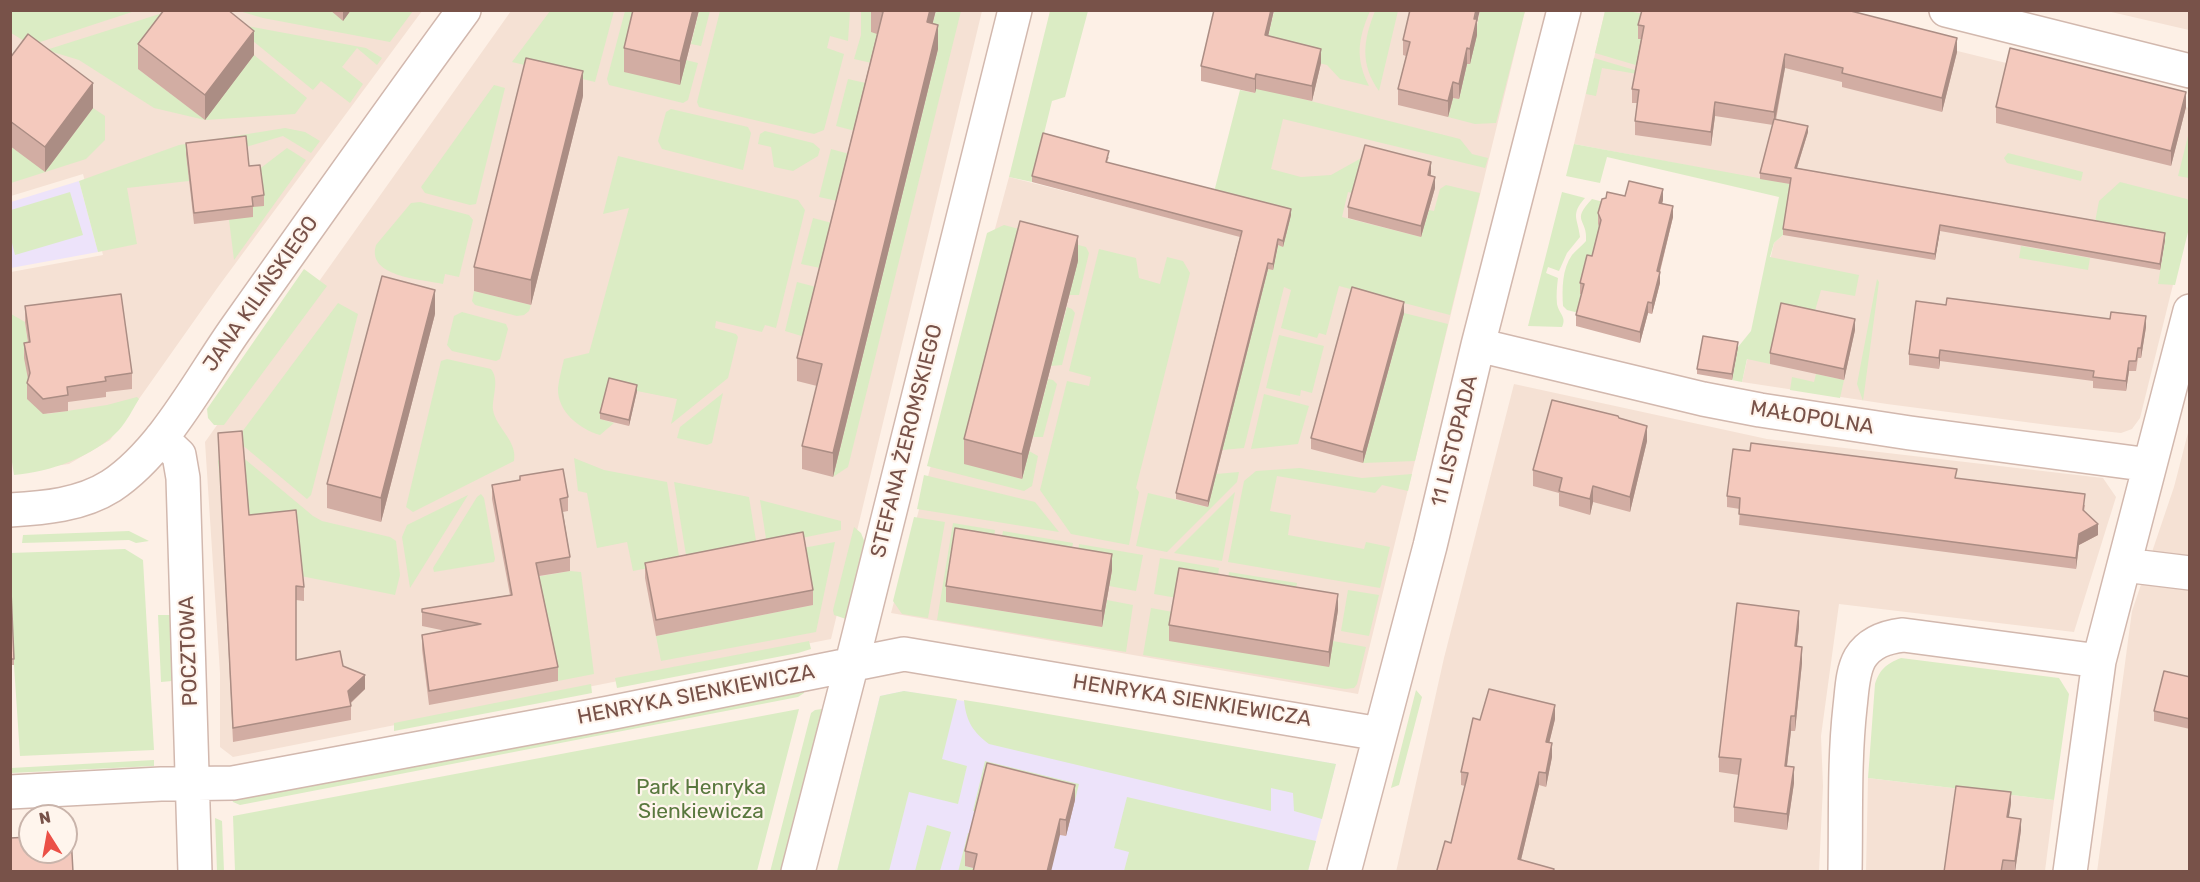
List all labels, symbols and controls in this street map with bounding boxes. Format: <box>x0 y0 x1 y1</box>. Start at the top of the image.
street label: JANA KILIŃSKIEGO <box>198 211 324 377</box>
street label: STEFANA ŻEROMSKIEGO <box>866 322 948 560</box>
street label: 11 LISTOPADA <box>1426 373 1484 509</box>
street label: MAŁOPOLNA <box>1748 396 1876 440</box>
street label: POCZTOWA <box>174 595 204 707</box>
street label: HENRYKA SIENKIEWICZA <box>575 660 817 730</box>
street label: HENRYKA SIENKIEWICZA <box>1071 670 1313 732</box>
park label: Park Henryka Sienkiewicza <box>636 775 766 825</box>
north arrow <box>18 804 78 864</box>
text: N <box>37 807 52 828</box>

